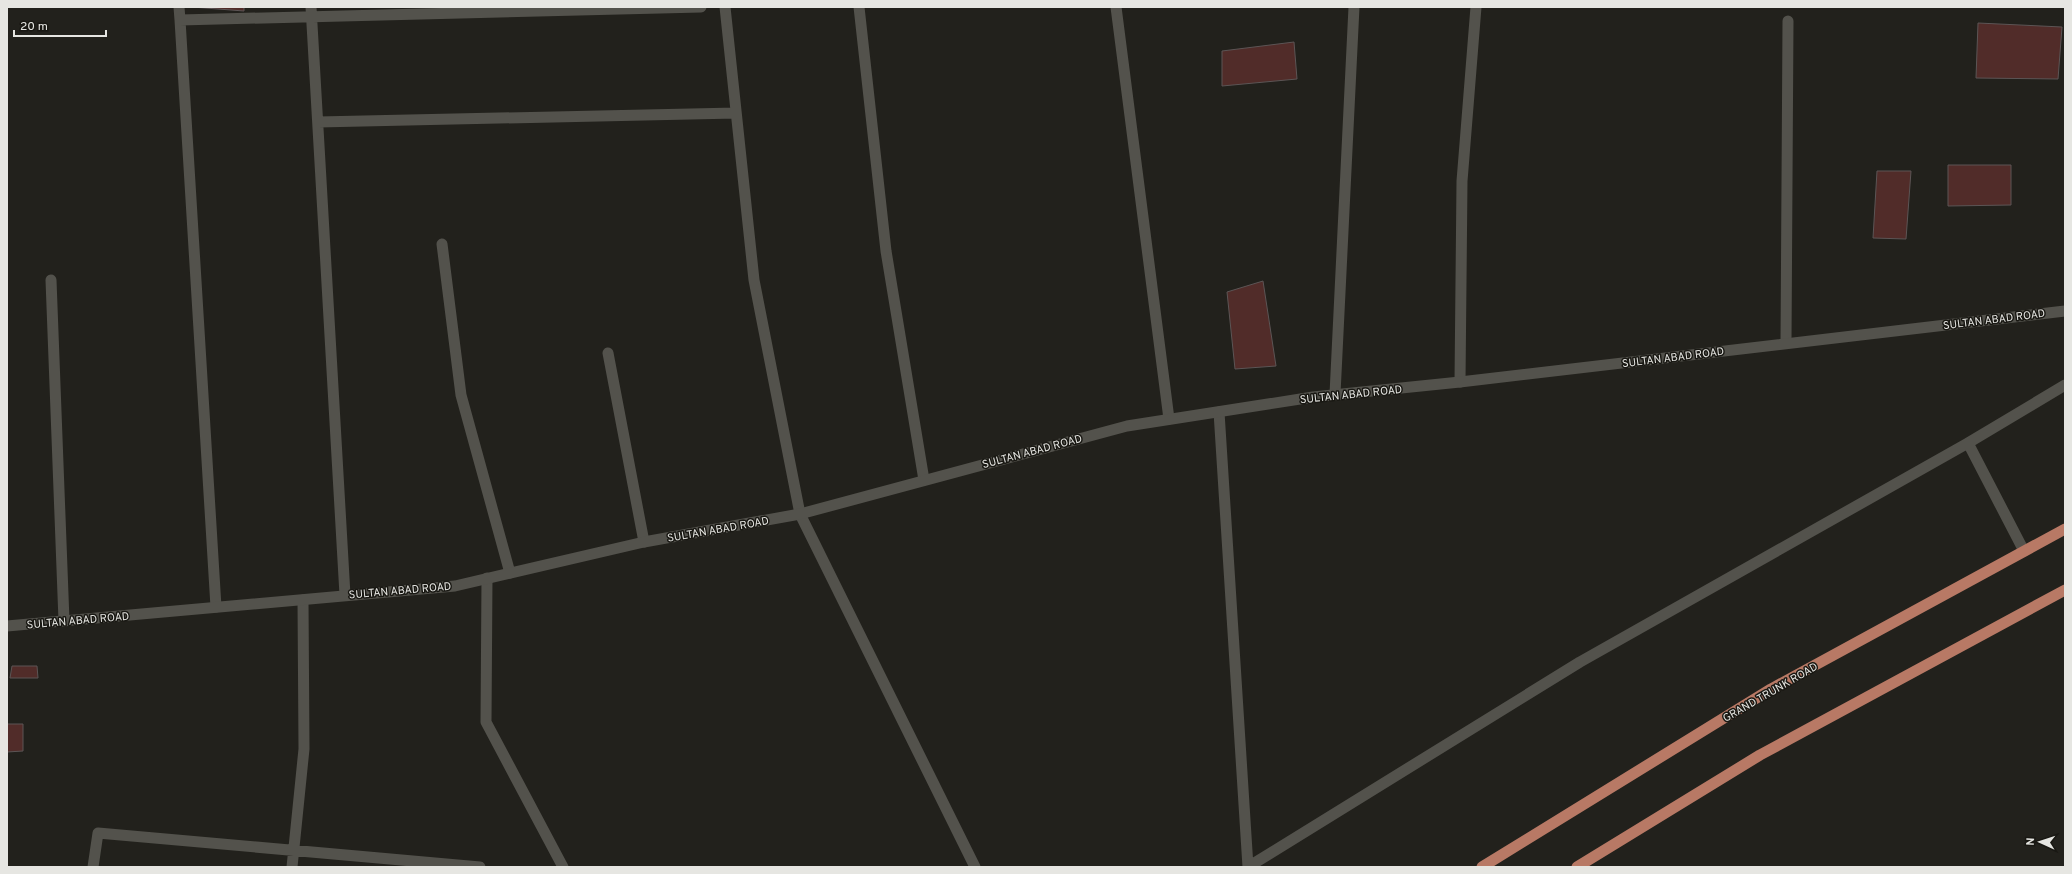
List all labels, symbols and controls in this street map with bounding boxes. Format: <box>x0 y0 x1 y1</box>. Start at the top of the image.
scale bar <box>14 12 106 38</box>
text: 20 m <box>20 19 48 35</box>
street label: SULTAN ABAD ROAD <box>1942 307 2046 333</box>
street label: SULTAN ABAD ROAD <box>1621 345 1725 371</box>
street label: SULTAN ABAD ROAD <box>1299 383 1403 407</box>
street label: SULTAN ABAD ROAD <box>981 432 1084 472</box>
street label: SULTAN ABAD ROAD <box>666 514 770 546</box>
street label: SULTAN ABAD ROAD <box>348 580 452 602</box>
street label: SULTAN ABAD ROAD <box>26 610 130 632</box>
street label: GRAND TRUNK ROAD <box>1720 660 1821 726</box>
north arrow <box>2020 822 2060 862</box>
text: N <box>2024 837 2038 846</box>

